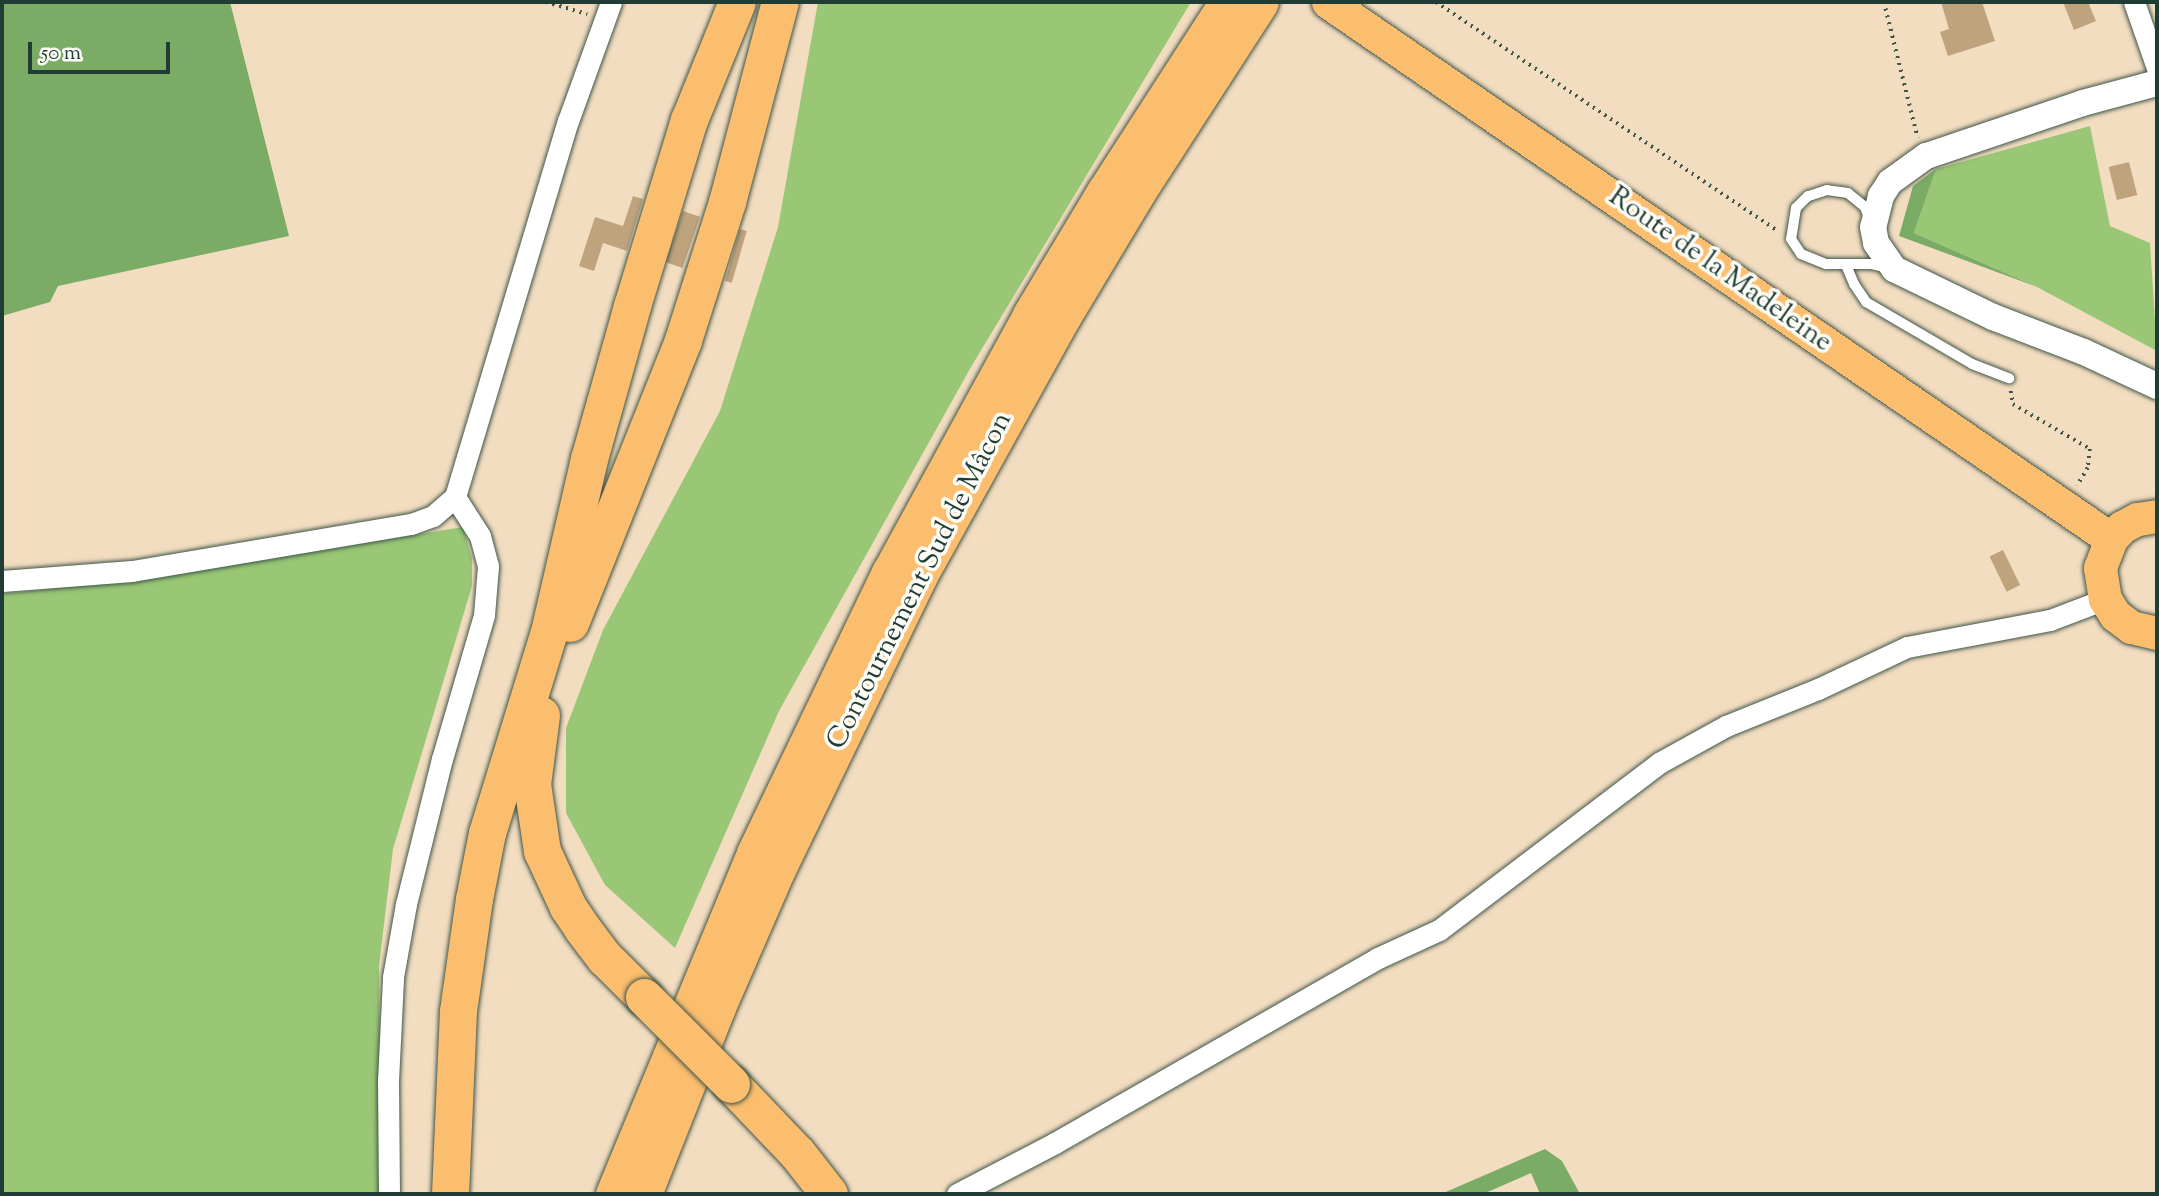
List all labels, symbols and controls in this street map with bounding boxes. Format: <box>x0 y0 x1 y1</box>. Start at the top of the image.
scale bar <box>32 28 173 72</box>
text: 50 m <box>41 39 81 69</box>
street label: Route de la Madeleine <box>1602 180 1838 360</box>
street label: Contournement Sud de Mâcon <box>820 407 1020 755</box>

